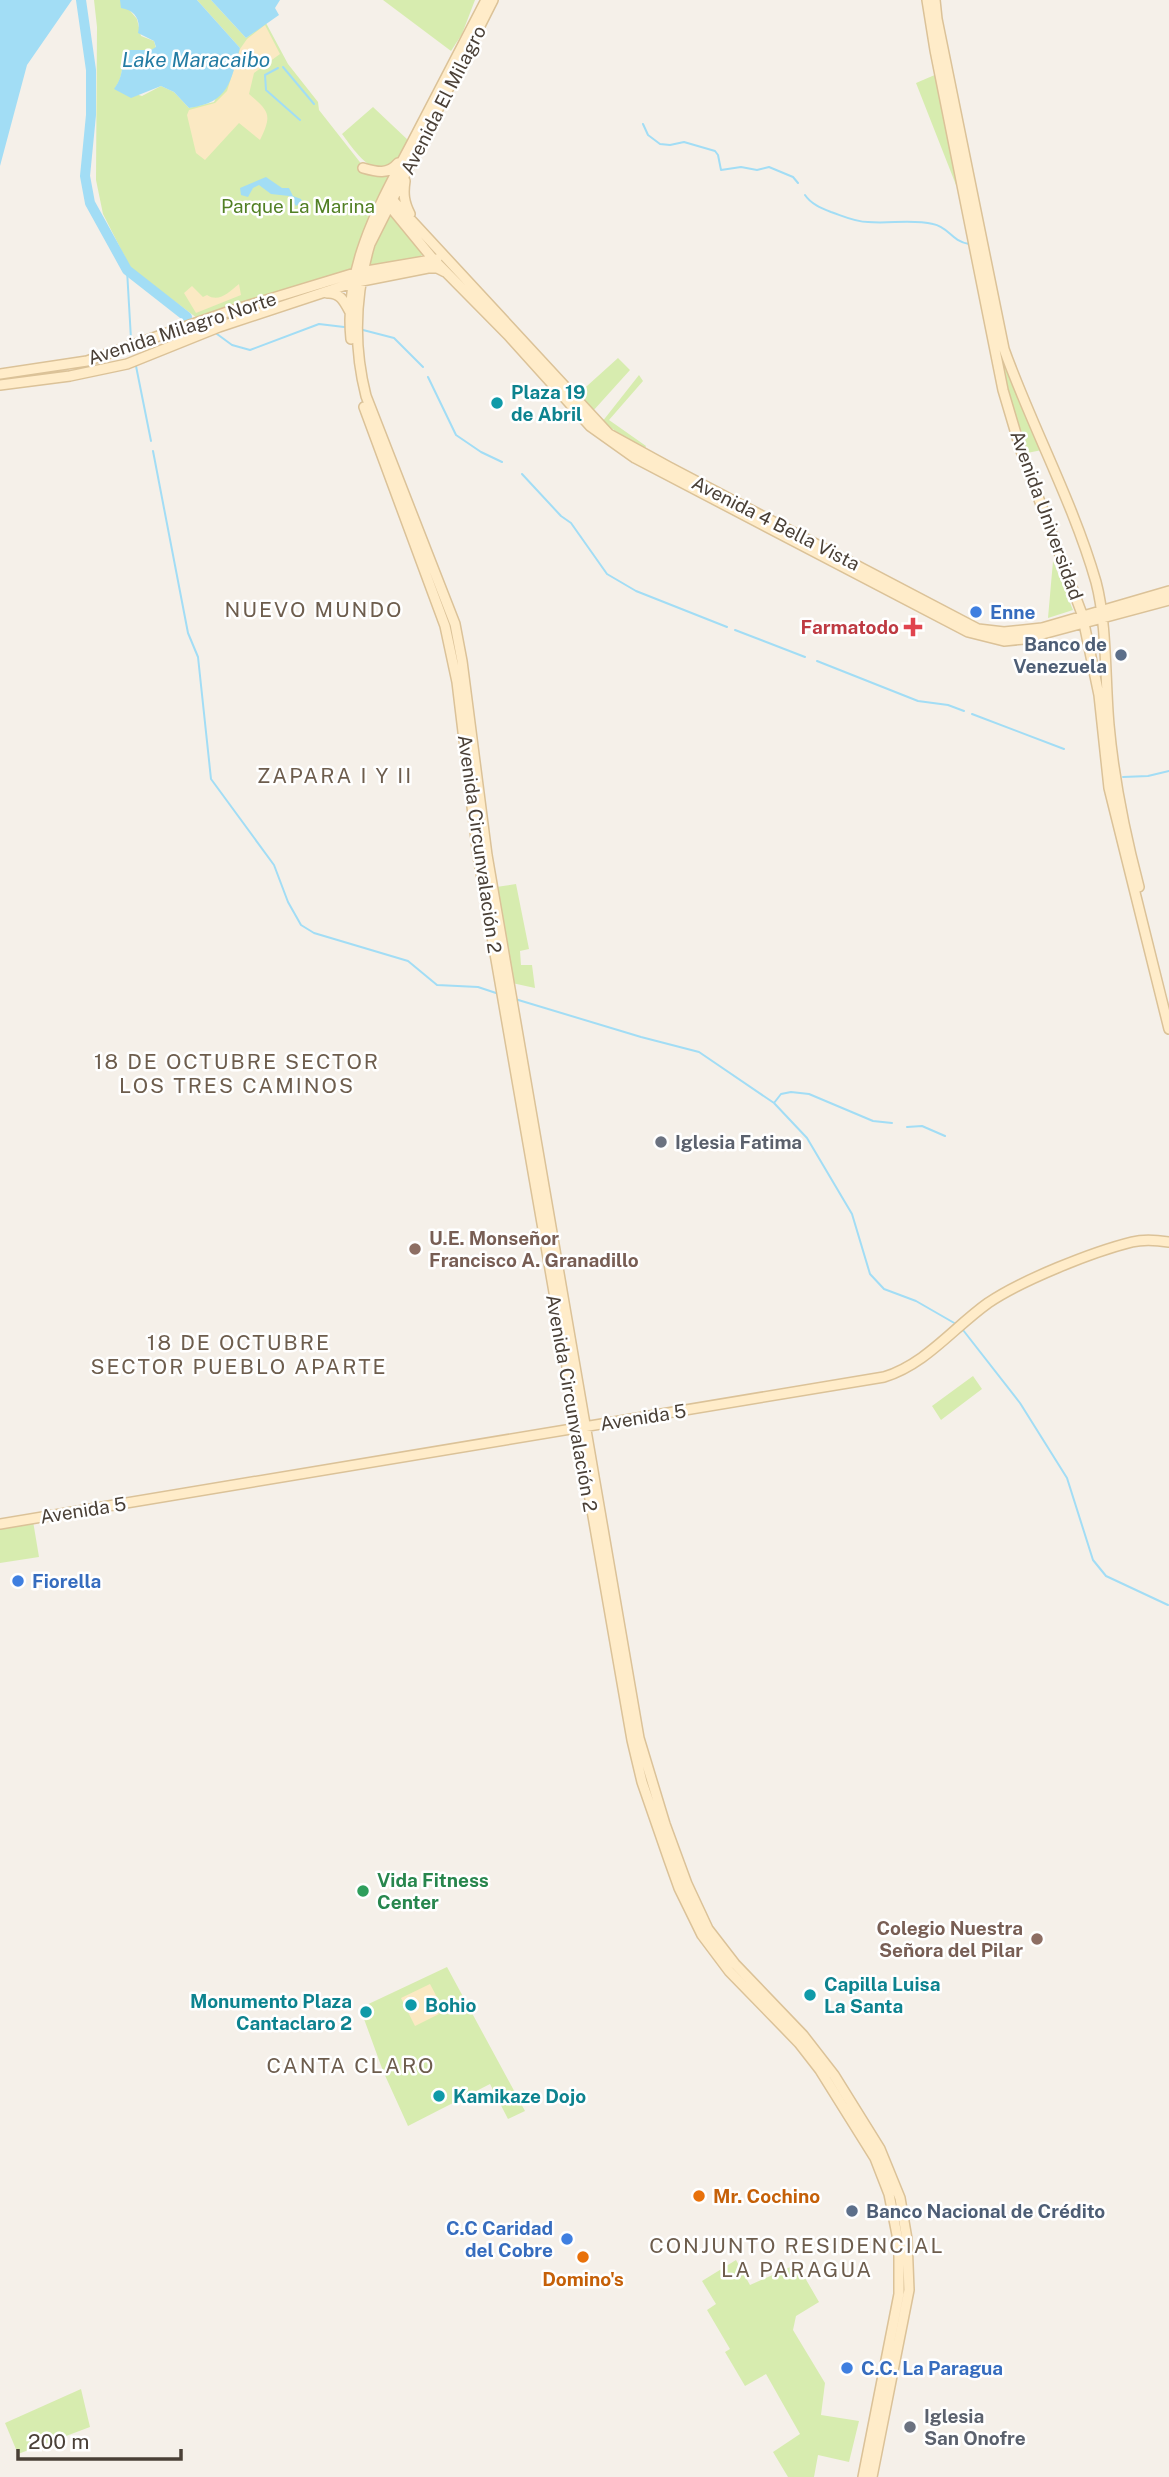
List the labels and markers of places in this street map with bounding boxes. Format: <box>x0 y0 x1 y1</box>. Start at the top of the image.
place label: Plaza 19 de Abril <box>511 381 586 425</box>
marker: Plaza 19 de Abril <box>489 395 505 411</box>
place label: Enne <box>990 601 1035 623</box>
marker: Enne <box>968 604 984 620</box>
place label: Farmatodo <box>801 616 899 638</box>
marker: Farmatodo <box>905 619 921 635</box>
place label: Banco de Venezuela <box>1013 633 1107 677</box>
marker: Banco de Venezuela <box>1113 647 1129 663</box>
place label: Iglesia Fatima <box>675 1131 802 1153</box>
marker: Iglesia Fatima <box>653 1134 669 1150</box>
place label: U.E. Monseñor Francisco A. Granadillo <box>429 1227 639 1271</box>
marker: U.E. Monseñor Francisco A. Granadillo <box>407 1241 423 1257</box>
place label: Fiorella <box>32 1570 101 1592</box>
marker: Fiorella <box>10 1573 26 1589</box>
place label: Vida Fitness Center <box>377 1869 489 1913</box>
marker: Vida Fitness Center <box>355 1883 371 1899</box>
place label: Colegio Nuestra Señora del Pilar <box>876 1917 1023 1961</box>
marker: Colegio Nuestra Señora del Pilar <box>1029 1931 1045 1947</box>
place label: Capilla Luisa La Santa <box>824 1973 940 2017</box>
marker: Capilla Luisa La Santa <box>802 1987 818 2003</box>
place label: Monumento Plaza Cantaclaro 2 <box>190 1990 352 2034</box>
place label: Bohio <box>425 1994 476 2016</box>
marker: Bohio <box>403 1997 419 2013</box>
marker: Monumento Plaza Cantaclaro 2 <box>358 2004 374 2020</box>
place label: Kamikaze Dojo <box>453 2085 586 2107</box>
marker: Kamikaze Dojo <box>431 2088 447 2104</box>
place label: Mr. Cochino <box>713 2185 820 2207</box>
marker: Mr. Cochino <box>691 2188 707 2204</box>
place label: Banco Nacional de Crédito <box>866 2200 1105 2222</box>
marker: Banco Nacional de Crédito <box>844 2203 860 2219</box>
place label: C.C Caridad del Cobre <box>446 2217 553 2261</box>
marker: C.C Caridad del Cobre <box>559 2231 575 2247</box>
marker: Domino's <box>575 2249 591 2265</box>
place label: Domino's <box>542 2268 624 2290</box>
place label: C.C. La Paragua <box>861 2357 1003 2379</box>
marker: C.C. La Paragua <box>839 2360 855 2376</box>
place label: Iglesia San Onofre <box>924 2405 1026 2449</box>
marker: Iglesia San Onofre <box>902 2419 918 2435</box>

